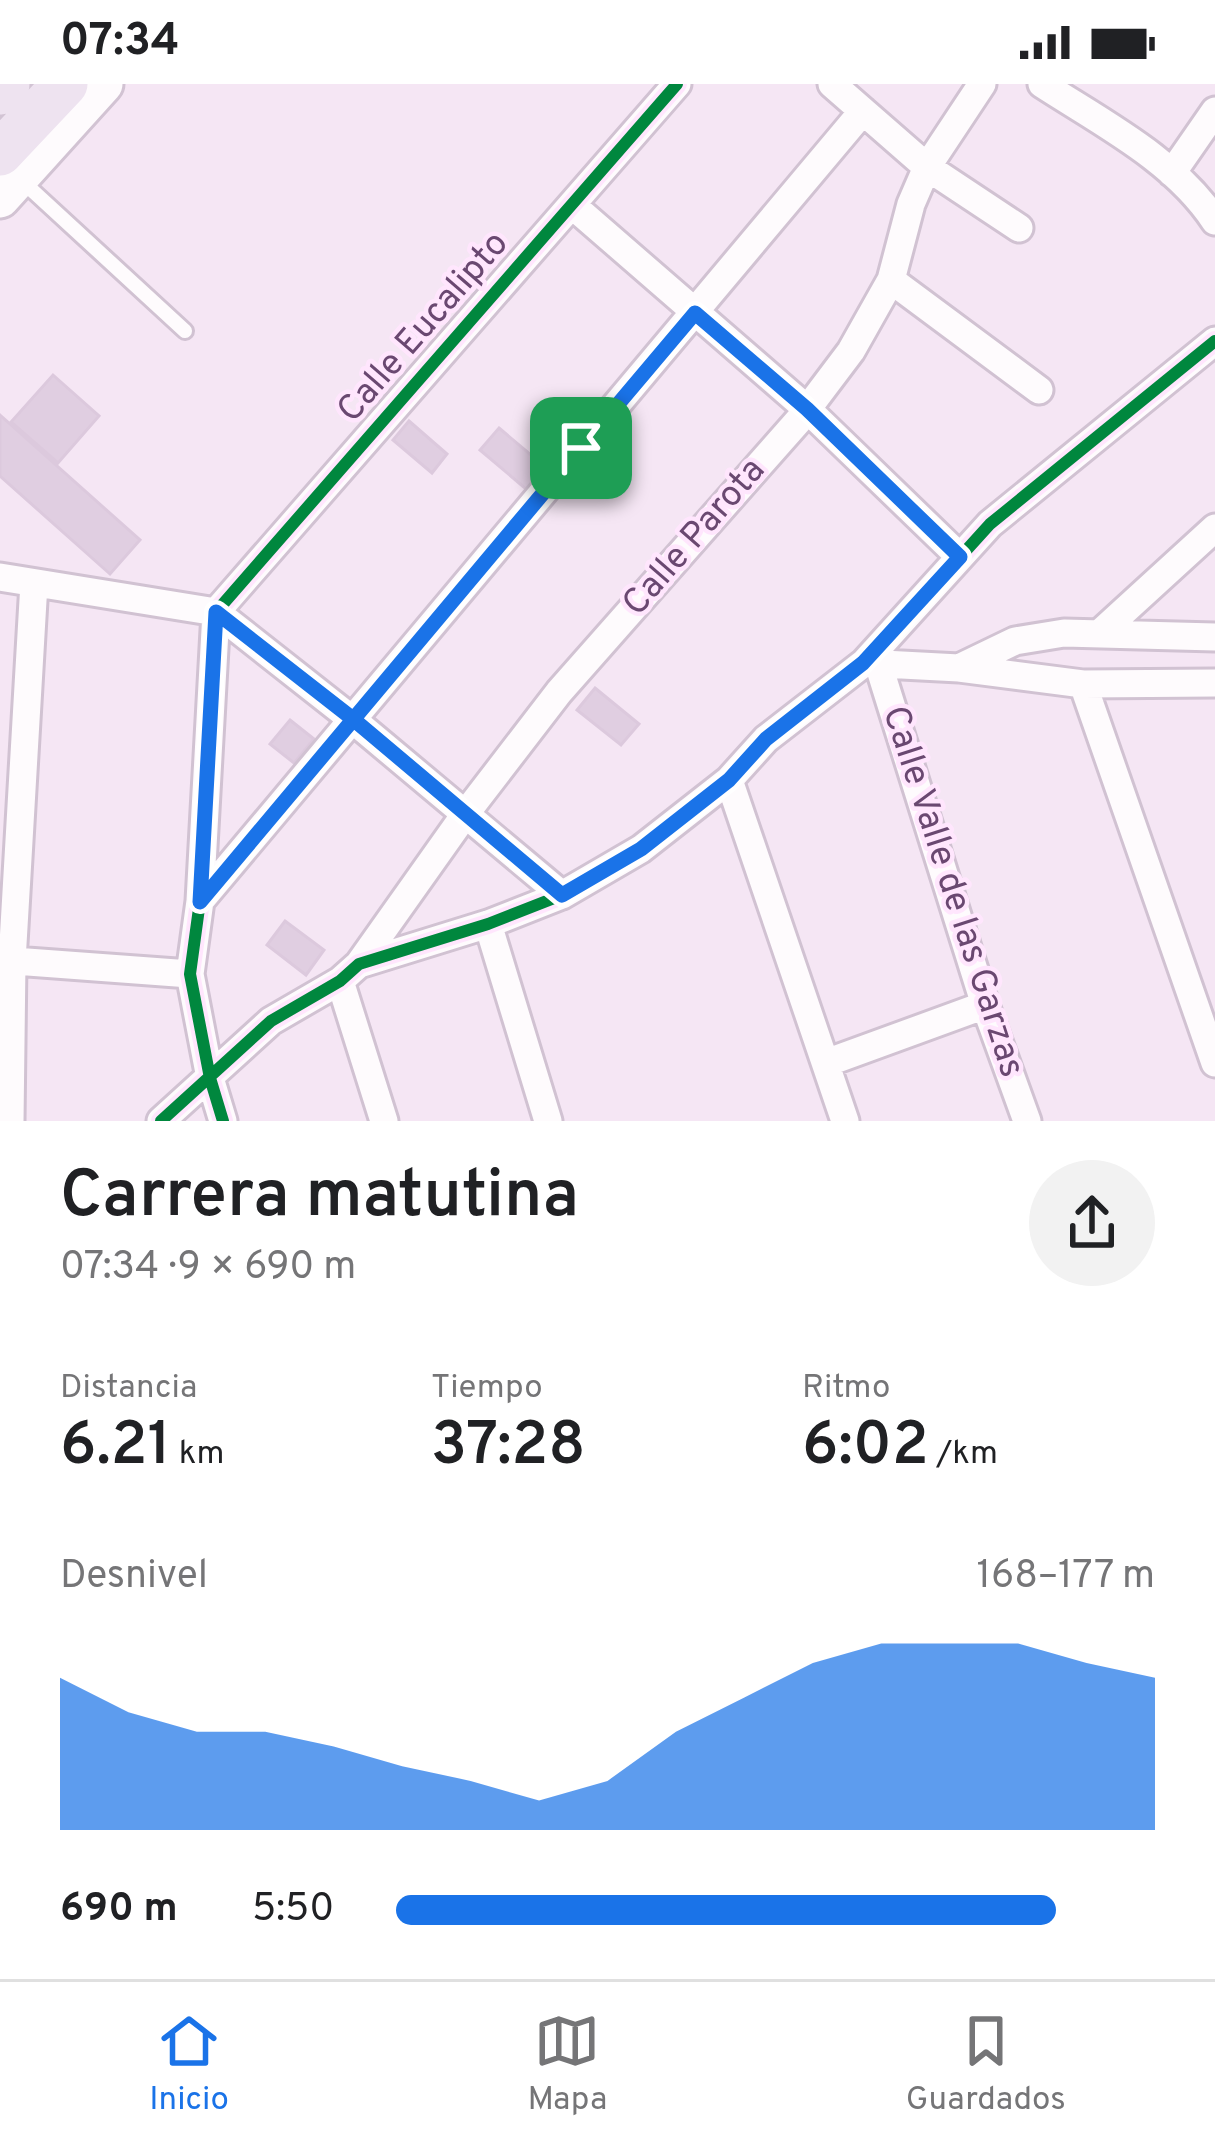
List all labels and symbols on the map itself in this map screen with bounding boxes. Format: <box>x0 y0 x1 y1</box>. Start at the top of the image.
street label: Calle Eucalipto <box>328 223 520 433</box>
pin <box>530 397 632 499</box>
street label: Calle Parota <box>614 449 776 627</box>
street label: Calle Valle de las Garzas <box>870 701 1034 1083</box>

